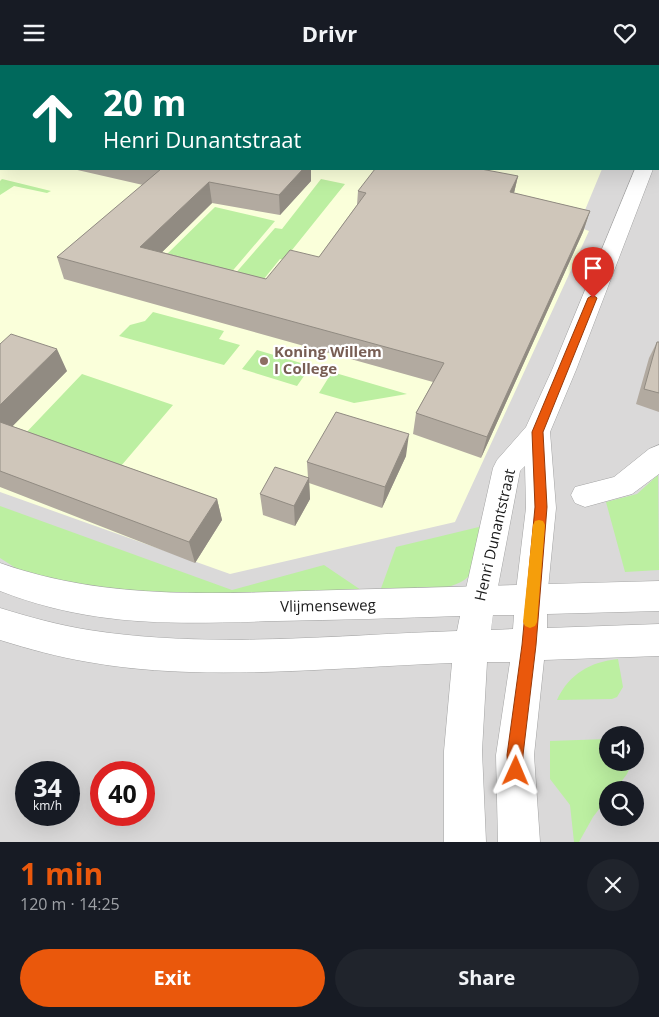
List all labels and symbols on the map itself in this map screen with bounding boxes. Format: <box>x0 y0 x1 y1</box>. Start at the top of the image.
pin <box>572 247 614 298</box>
place label: Koning Willem I College <box>274 341 382 378</box>
marker: Koning Willem I College <box>258 355 270 367</box>
street label: Henri Dunantstraat <box>469 467 519 603</box>
street label: Vlijmenseweg <box>280 594 376 616</box>
position arrow <box>489 744 541 796</box>
speed limit sign: 40 <box>90 761 155 826</box>

